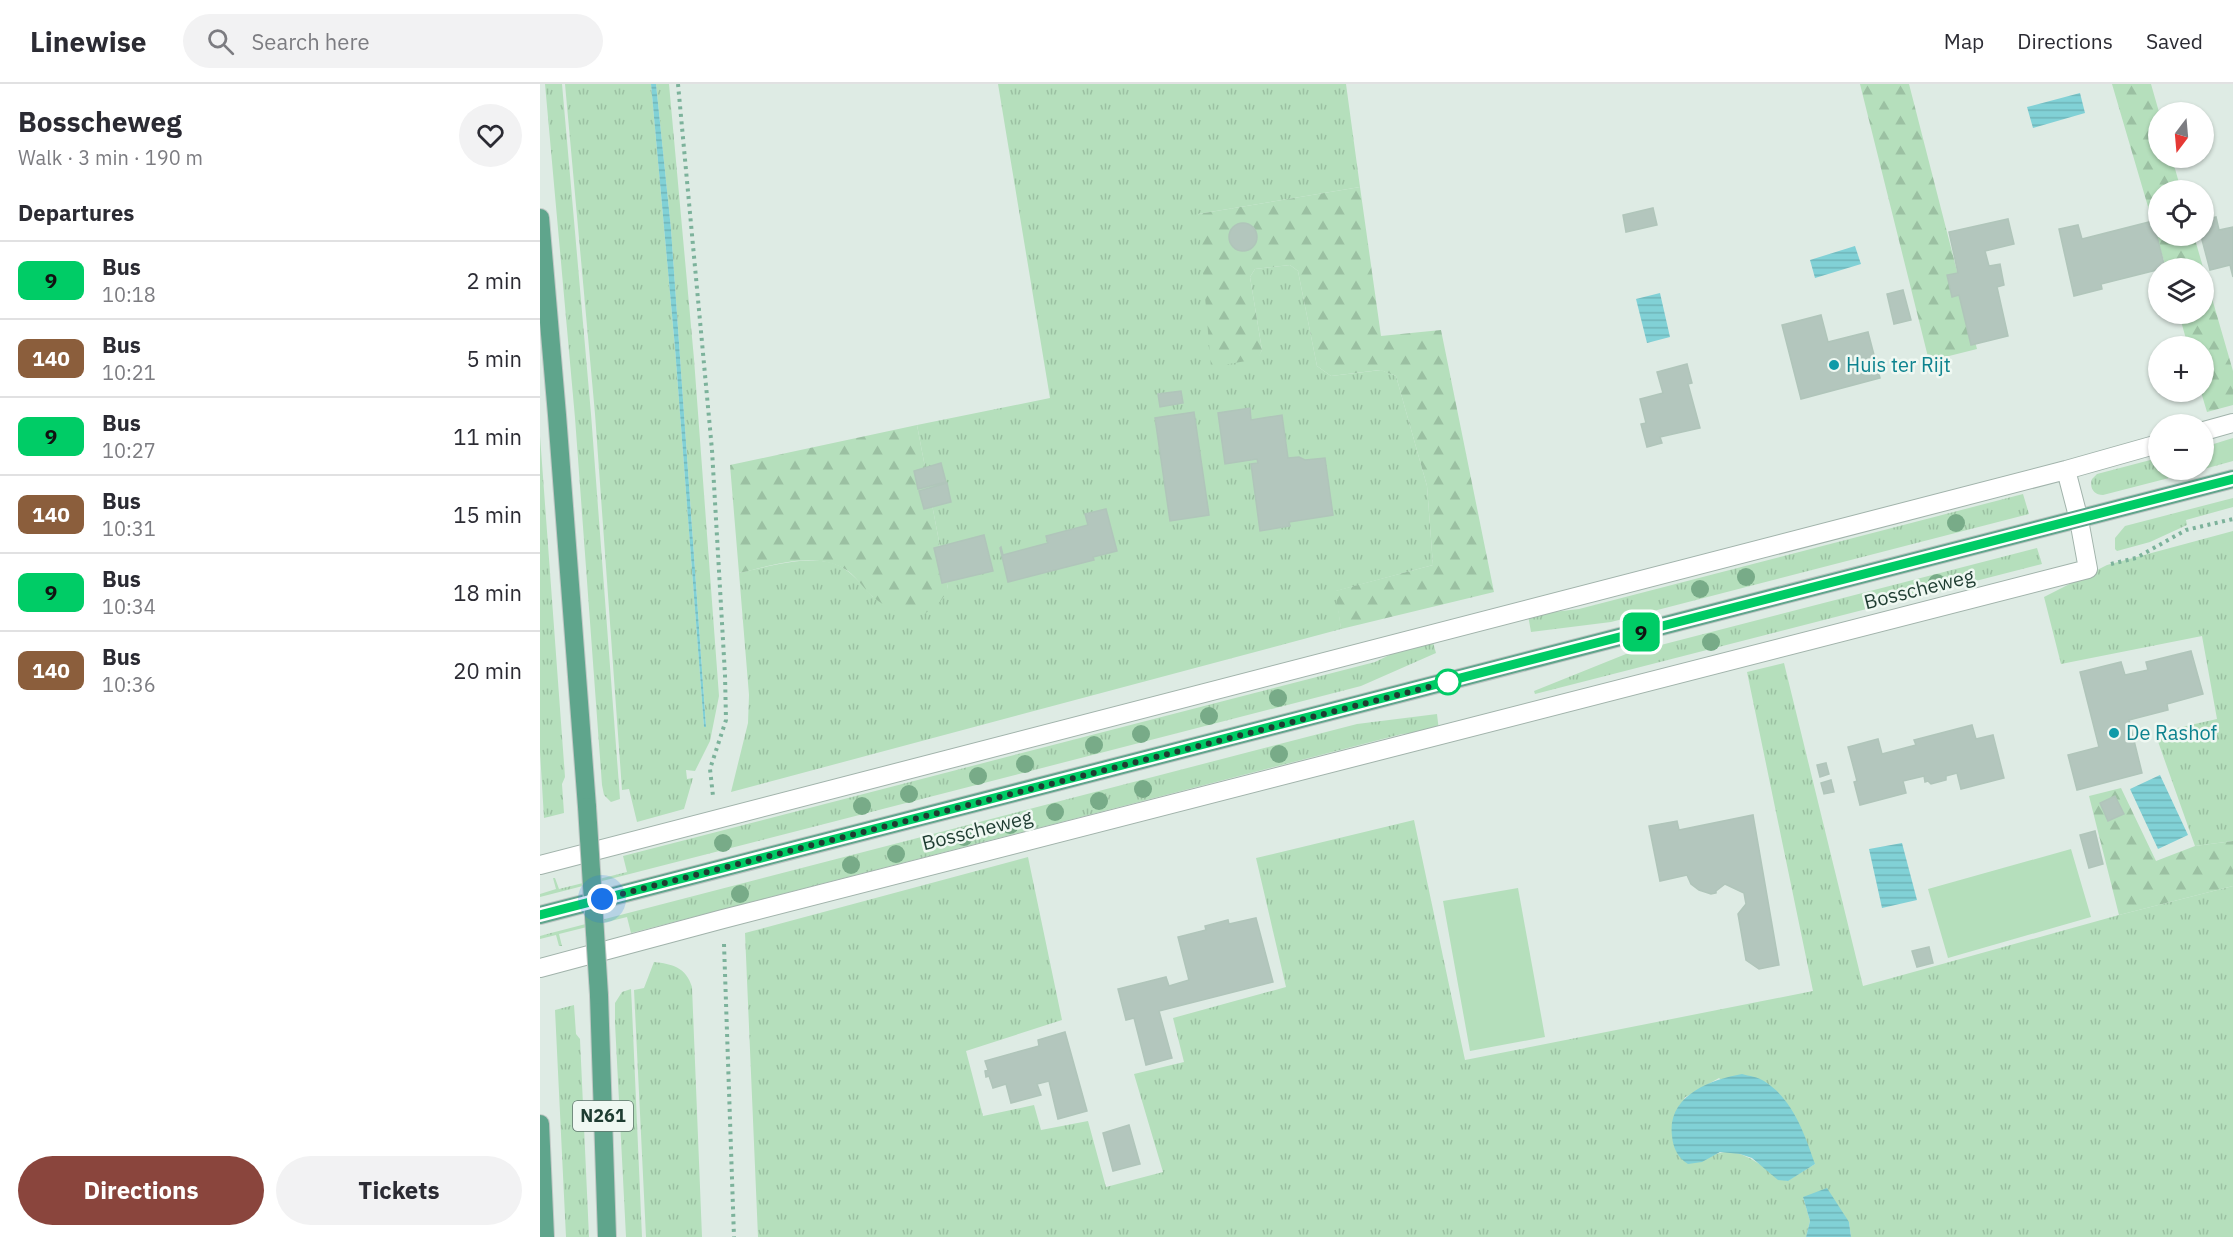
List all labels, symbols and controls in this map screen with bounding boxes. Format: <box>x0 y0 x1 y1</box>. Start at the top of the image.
search box <box>183 14 603 68</box>
text: Linewise <box>30 23 147 60</box>
icon: search <box>204 25 237 58</box>
text: Search here <box>252 27 370 56</box>
text: Map <box>1944 27 1984 55</box>
text: Directions <box>2017 27 2113 55</box>
text: Saved <box>2146 27 2203 55</box>
north arrow <box>2148 102 2214 168</box>
map controls <box>2148 102 2214 480</box>
text: Bosscheweg <box>18 103 182 140</box>
button: heart <box>459 104 522 167</box>
text: Walk · 3 min · 190 m <box>18 144 203 171</box>
button: locate <box>2148 180 2214 246</box>
text: Departures <box>18 198 134 227</box>
text: Bus <box>102 252 141 281</box>
button: layers <box>2148 258 2214 324</box>
text: 9 <box>45 266 57 294</box>
text: 2 min <box>466 266 522 295</box>
text: 10:18 <box>102 281 156 308</box>
text: Bus <box>102 330 141 359</box>
button: + <box>2148 336 2214 402</box>
text: 140 <box>32 344 70 372</box>
text: 5 min <box>466 344 522 373</box>
place label: Huis ter Rijt <box>1846 351 1951 378</box>
marker: Huis ter Rijt <box>1827 358 1841 372</box>
text: 10:21 <box>102 359 156 386</box>
text: Bus <box>102 408 141 437</box>
button: − <box>2148 414 2214 480</box>
text: 9 <box>45 422 57 450</box>
text: 11 min <box>453 422 522 451</box>
text: 10:27 <box>102 437 156 464</box>
text: Bus <box>102 486 141 515</box>
text: 140 <box>32 500 70 528</box>
text: 15 min <box>453 500 522 529</box>
text: 10:31 <box>102 515 156 542</box>
street label: Bosscheweg <box>1861 562 1977 615</box>
text: Bus <box>102 564 141 593</box>
text: 9 <box>45 578 57 606</box>
text: 18 min <box>453 578 522 607</box>
text: 10:34 <box>102 593 156 620</box>
line badge: 9 <box>1622 612 1660 652</box>
text: 9 <box>1635 618 1647 646</box>
text: Bus <box>102 642 141 671</box>
text: 140 <box>32 656 70 684</box>
text: 20 min <box>453 656 522 685</box>
unlabelled marker <box>1435 669 1461 695</box>
text: 10:36 <box>102 671 156 698</box>
place label: De Rashof <box>2126 719 2218 746</box>
marker: De Rashof <box>2107 726 2121 740</box>
street label: Bosscheweg <box>919 803 1035 856</box>
your location <box>587 884 617 914</box>
road number: N261 <box>573 1101 633 1131</box>
button: Directions <box>18 1156 264 1225</box>
button: Tickets <box>276 1156 522 1225</box>

